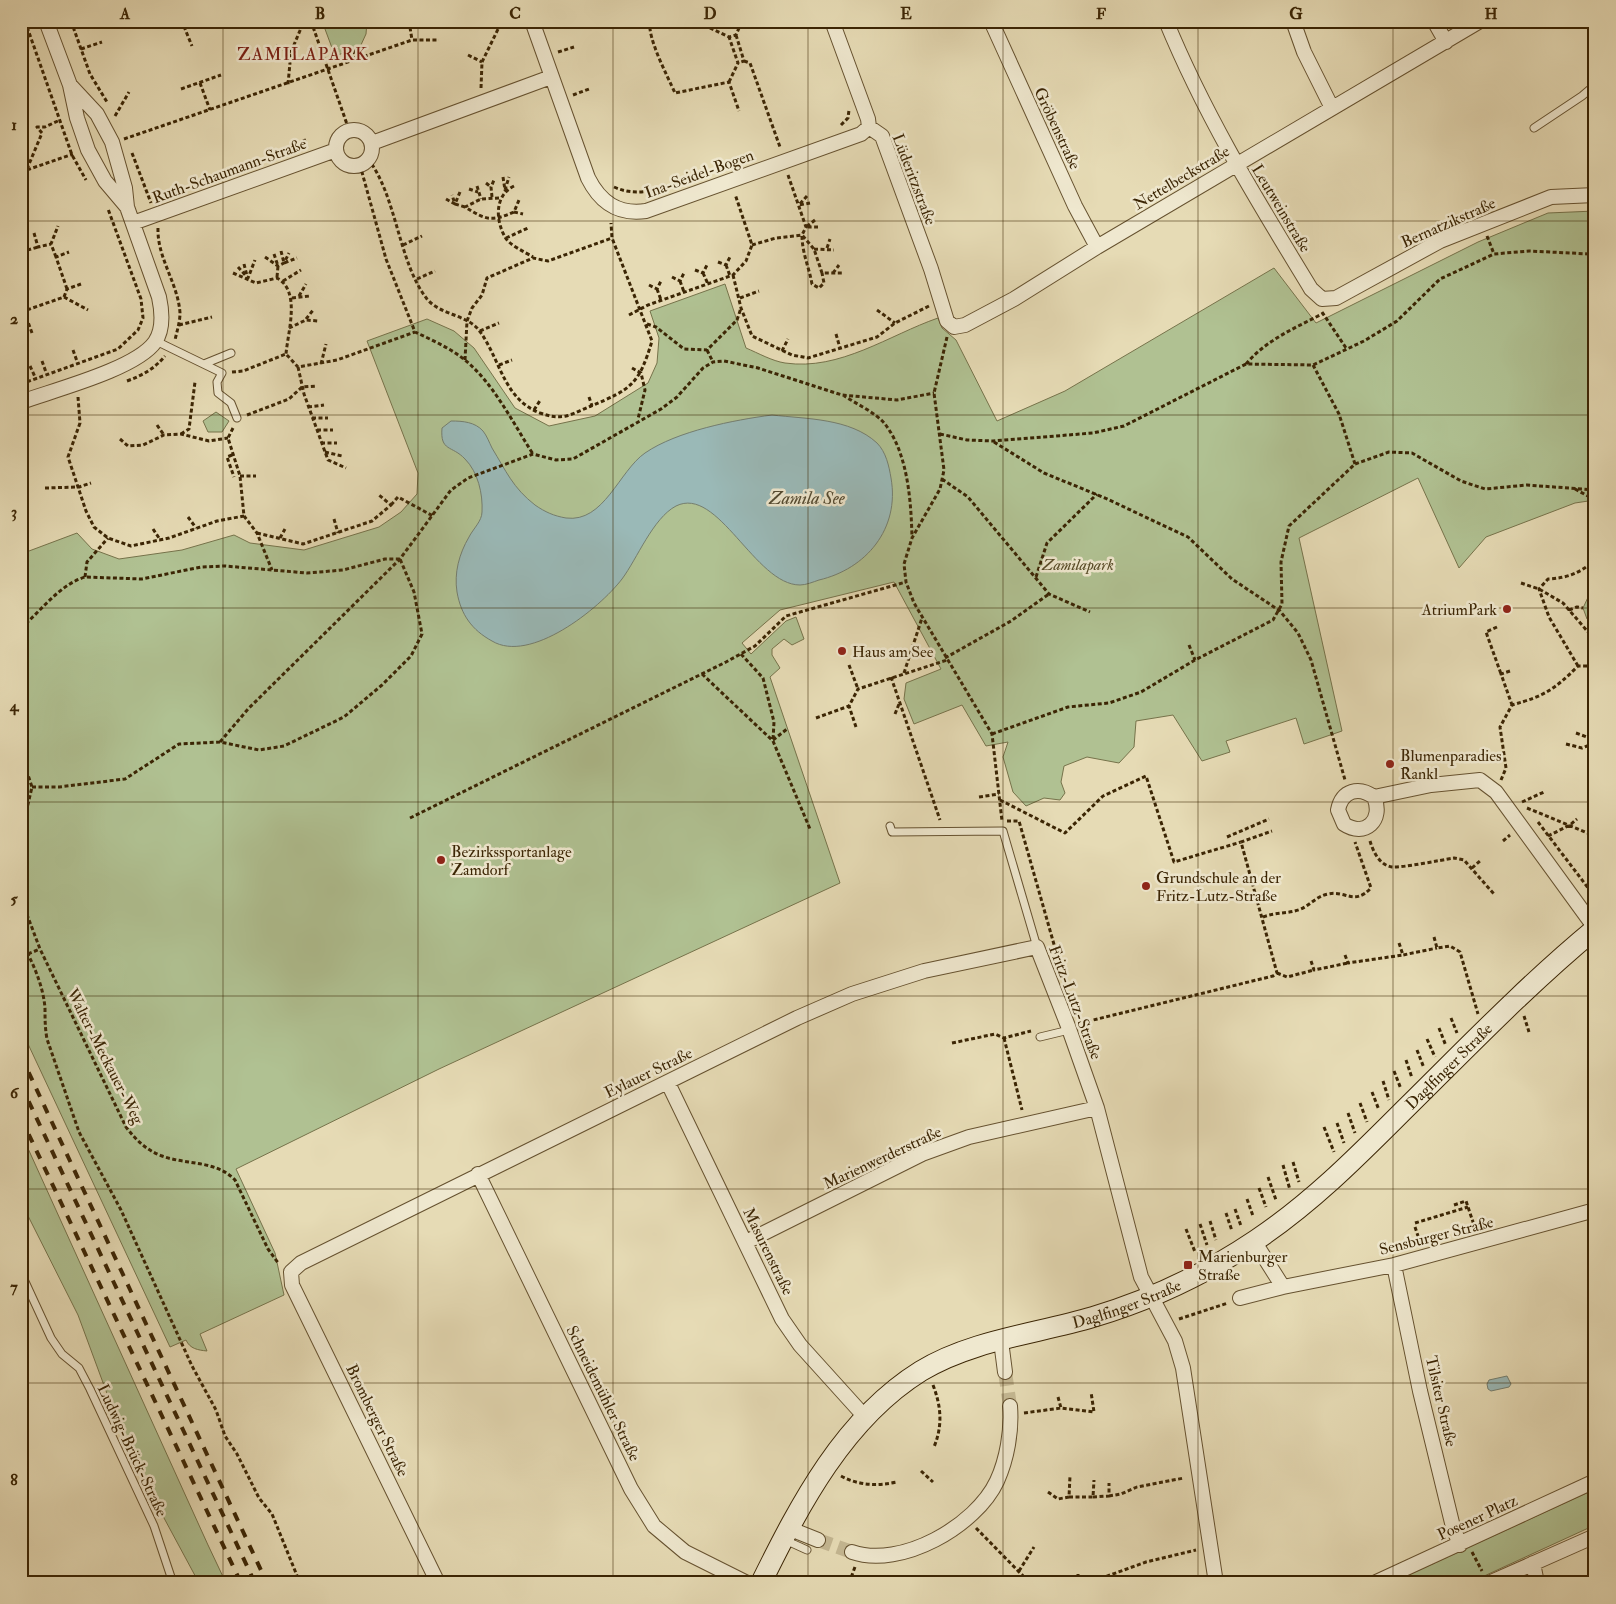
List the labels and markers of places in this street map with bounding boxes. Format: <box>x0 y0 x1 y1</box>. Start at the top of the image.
place label: AtriumPark <box>1421 600 1497 620</box>
marker: AtriumPark <box>1501 603 1513 615</box>
place label: Haus am See <box>852 642 934 662</box>
marker: Haus am See <box>836 645 848 657</box>
place label: Blumenparadies Rankl <box>1400 746 1501 784</box>
marker: Blumenparadies Rankl <box>1384 758 1396 770</box>
place label: Bezirkssportanlage Zamdorf <box>451 842 572 880</box>
marker: Bezirkssportanlage Zamdorf <box>435 854 447 866</box>
place label: Grundschule an der Fritz-Lutz-Straße <box>1156 868 1281 906</box>
marker: Grundschule an der Fritz-Lutz-Straße <box>1140 880 1152 892</box>
place label: Marienburger Straße <box>1198 1247 1288 1285</box>
marker: Marienburger Straße <box>1182 1259 1194 1271</box>

